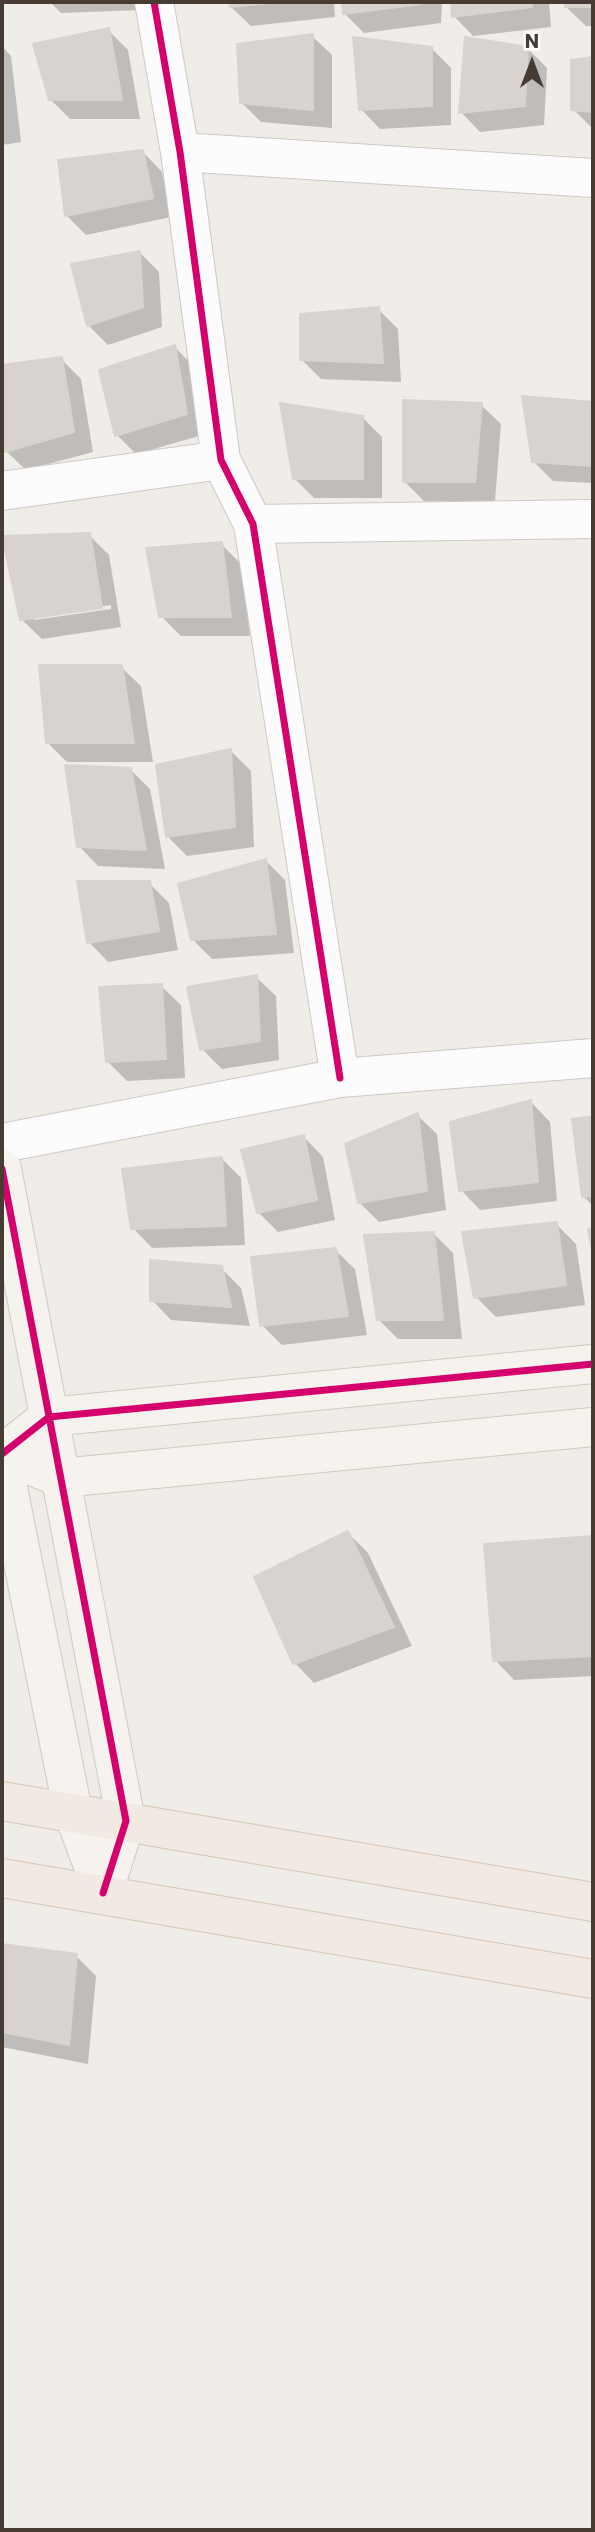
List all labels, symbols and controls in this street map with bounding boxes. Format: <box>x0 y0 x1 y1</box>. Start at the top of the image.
north arrow <box>497 28 567 98</box>
text: N <box>525 28 539 55</box>

